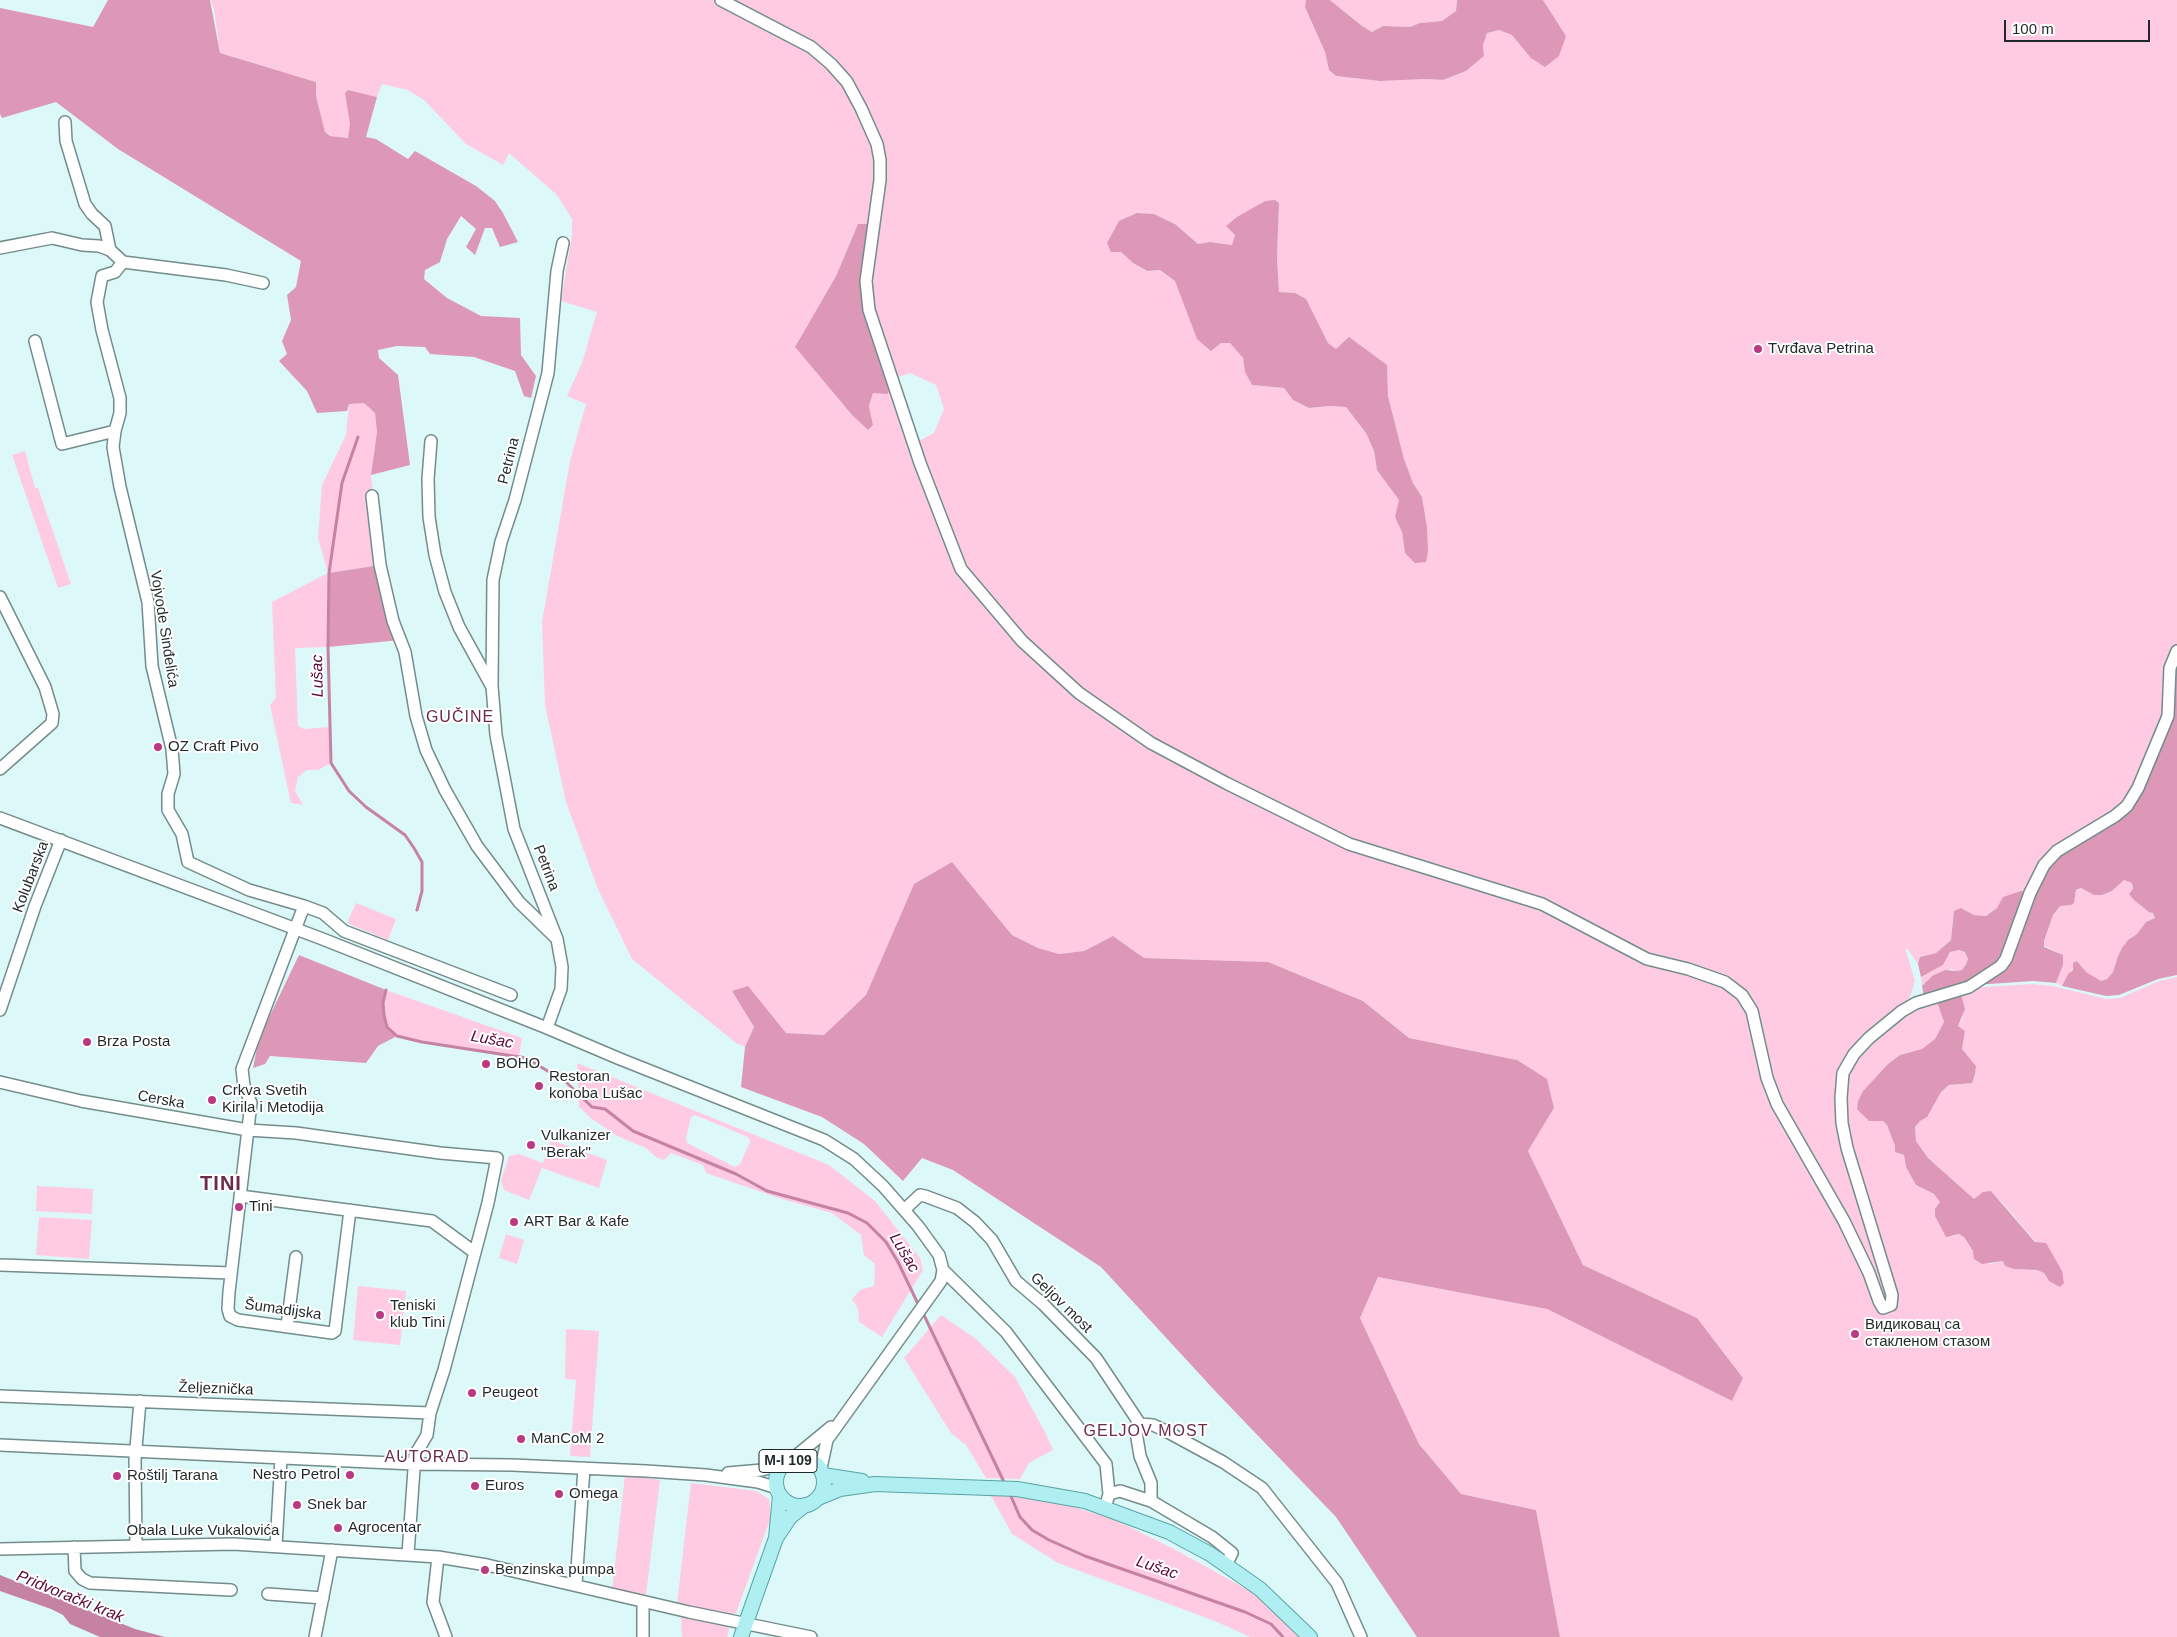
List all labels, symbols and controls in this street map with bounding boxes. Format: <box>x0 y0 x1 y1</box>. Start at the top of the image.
scale bar <box>2007 10 2153 42</box>
text: 100 m <box>2012 20 2054 37</box>
place label: Tvrđava Petrina <box>1768 340 1874 358</box>
marker: Tvrđava Petrina <box>1752 343 1764 355</box>
street label: Petrina <box>495 436 523 486</box>
street label: Vojvode Sinđelića <box>146 569 182 689</box>
water label: Lušac <box>308 654 328 698</box>
district label: GUČINE <box>425 708 495 728</box>
place label: OZ Craft Pivo <box>168 738 259 756</box>
marker: OZ Craft Pivo <box>152 741 164 753</box>
street label: Kolubarska <box>9 839 53 915</box>
street label: Petrina <box>529 843 563 893</box>
water label: Lušac <box>469 1027 515 1053</box>
place label: Brza Posta <box>97 1033 170 1051</box>
marker: Brza Posta <box>81 1036 93 1048</box>
place label: BOHO <box>496 1055 540 1073</box>
marker: BOHO <box>480 1058 492 1070</box>
place label: Restoran konoba Lušac <box>549 1068 642 1103</box>
marker: Restoran konoba Lušac <box>533 1080 545 1092</box>
place label: Crkva Svetih Kirila i Metodija <box>222 1082 324 1117</box>
street label: Cerska <box>136 1087 186 1113</box>
marker: Crkva Svetih Kirila i Metodija <box>206 1094 218 1106</box>
place label: Vulkanizer "Berak" <box>541 1127 610 1162</box>
marker: Vulkanizer "Berak" <box>525 1139 537 1151</box>
district label: TINI <box>200 1172 242 1196</box>
place label: Tini <box>249 1198 273 1216</box>
marker: Tini <box>233 1201 245 1213</box>
place label: ART Bar & Кafe <box>524 1213 629 1231</box>
marker: ART Bar & Кafe <box>508 1216 520 1228</box>
water label: Lušac <box>885 1230 923 1276</box>
street label: Geljov most <box>1026 1269 1096 1337</box>
street label: Šumadijska <box>243 1296 323 1324</box>
place label: Teniski klub Tini <box>390 1297 445 1332</box>
marker: Teniski klub Tini <box>374 1309 386 1321</box>
place label: Видиковац са стакленом стазом <box>1865 1316 1990 1351</box>
marker: Видиковац са стакленом стазом <box>1849 1328 1861 1340</box>
street label: Željeznička <box>178 1379 254 1399</box>
place label: Peugeot <box>482 1384 538 1402</box>
marker: Peugeot <box>466 1387 478 1399</box>
district label: GELJOV MOST <box>1082 1422 1210 1442</box>
place label: ManCoM 2 <box>531 1430 604 1448</box>
marker: ManCoM 2 <box>515 1433 527 1445</box>
district label: AUTORAD <box>384 1448 470 1468</box>
road number: M-I 109 <box>759 1450 817 1472</box>
place label: Nestro Petrol <box>252 1466 340 1484</box>
place label: Roštilj Tarana <box>127 1467 218 1485</box>
marker: Nestro Petrol <box>344 1469 356 1481</box>
marker: Roštilj Tarana <box>111 1470 123 1482</box>
place label: Euros <box>485 1477 524 1495</box>
marker: Euros <box>469 1480 481 1492</box>
place label: Omega <box>569 1485 618 1503</box>
marker: Omega <box>553 1488 565 1500</box>
place label: Snek bar <box>307 1496 367 1514</box>
marker: Snek bar <box>291 1499 303 1511</box>
place label: Agrocentar <box>348 1519 421 1537</box>
street label: Obala Luke Vukalovića <box>127 1522 279 1540</box>
marker: Agrocentar <box>332 1522 344 1534</box>
water label: Lušac <box>1134 1552 1180 1584</box>
place label: Benzinska pumpa <box>495 1561 614 1579</box>
marker: Benzinska pumpa <box>479 1564 491 1576</box>
water label: Pridvorački krak <box>14 1567 126 1627</box>

